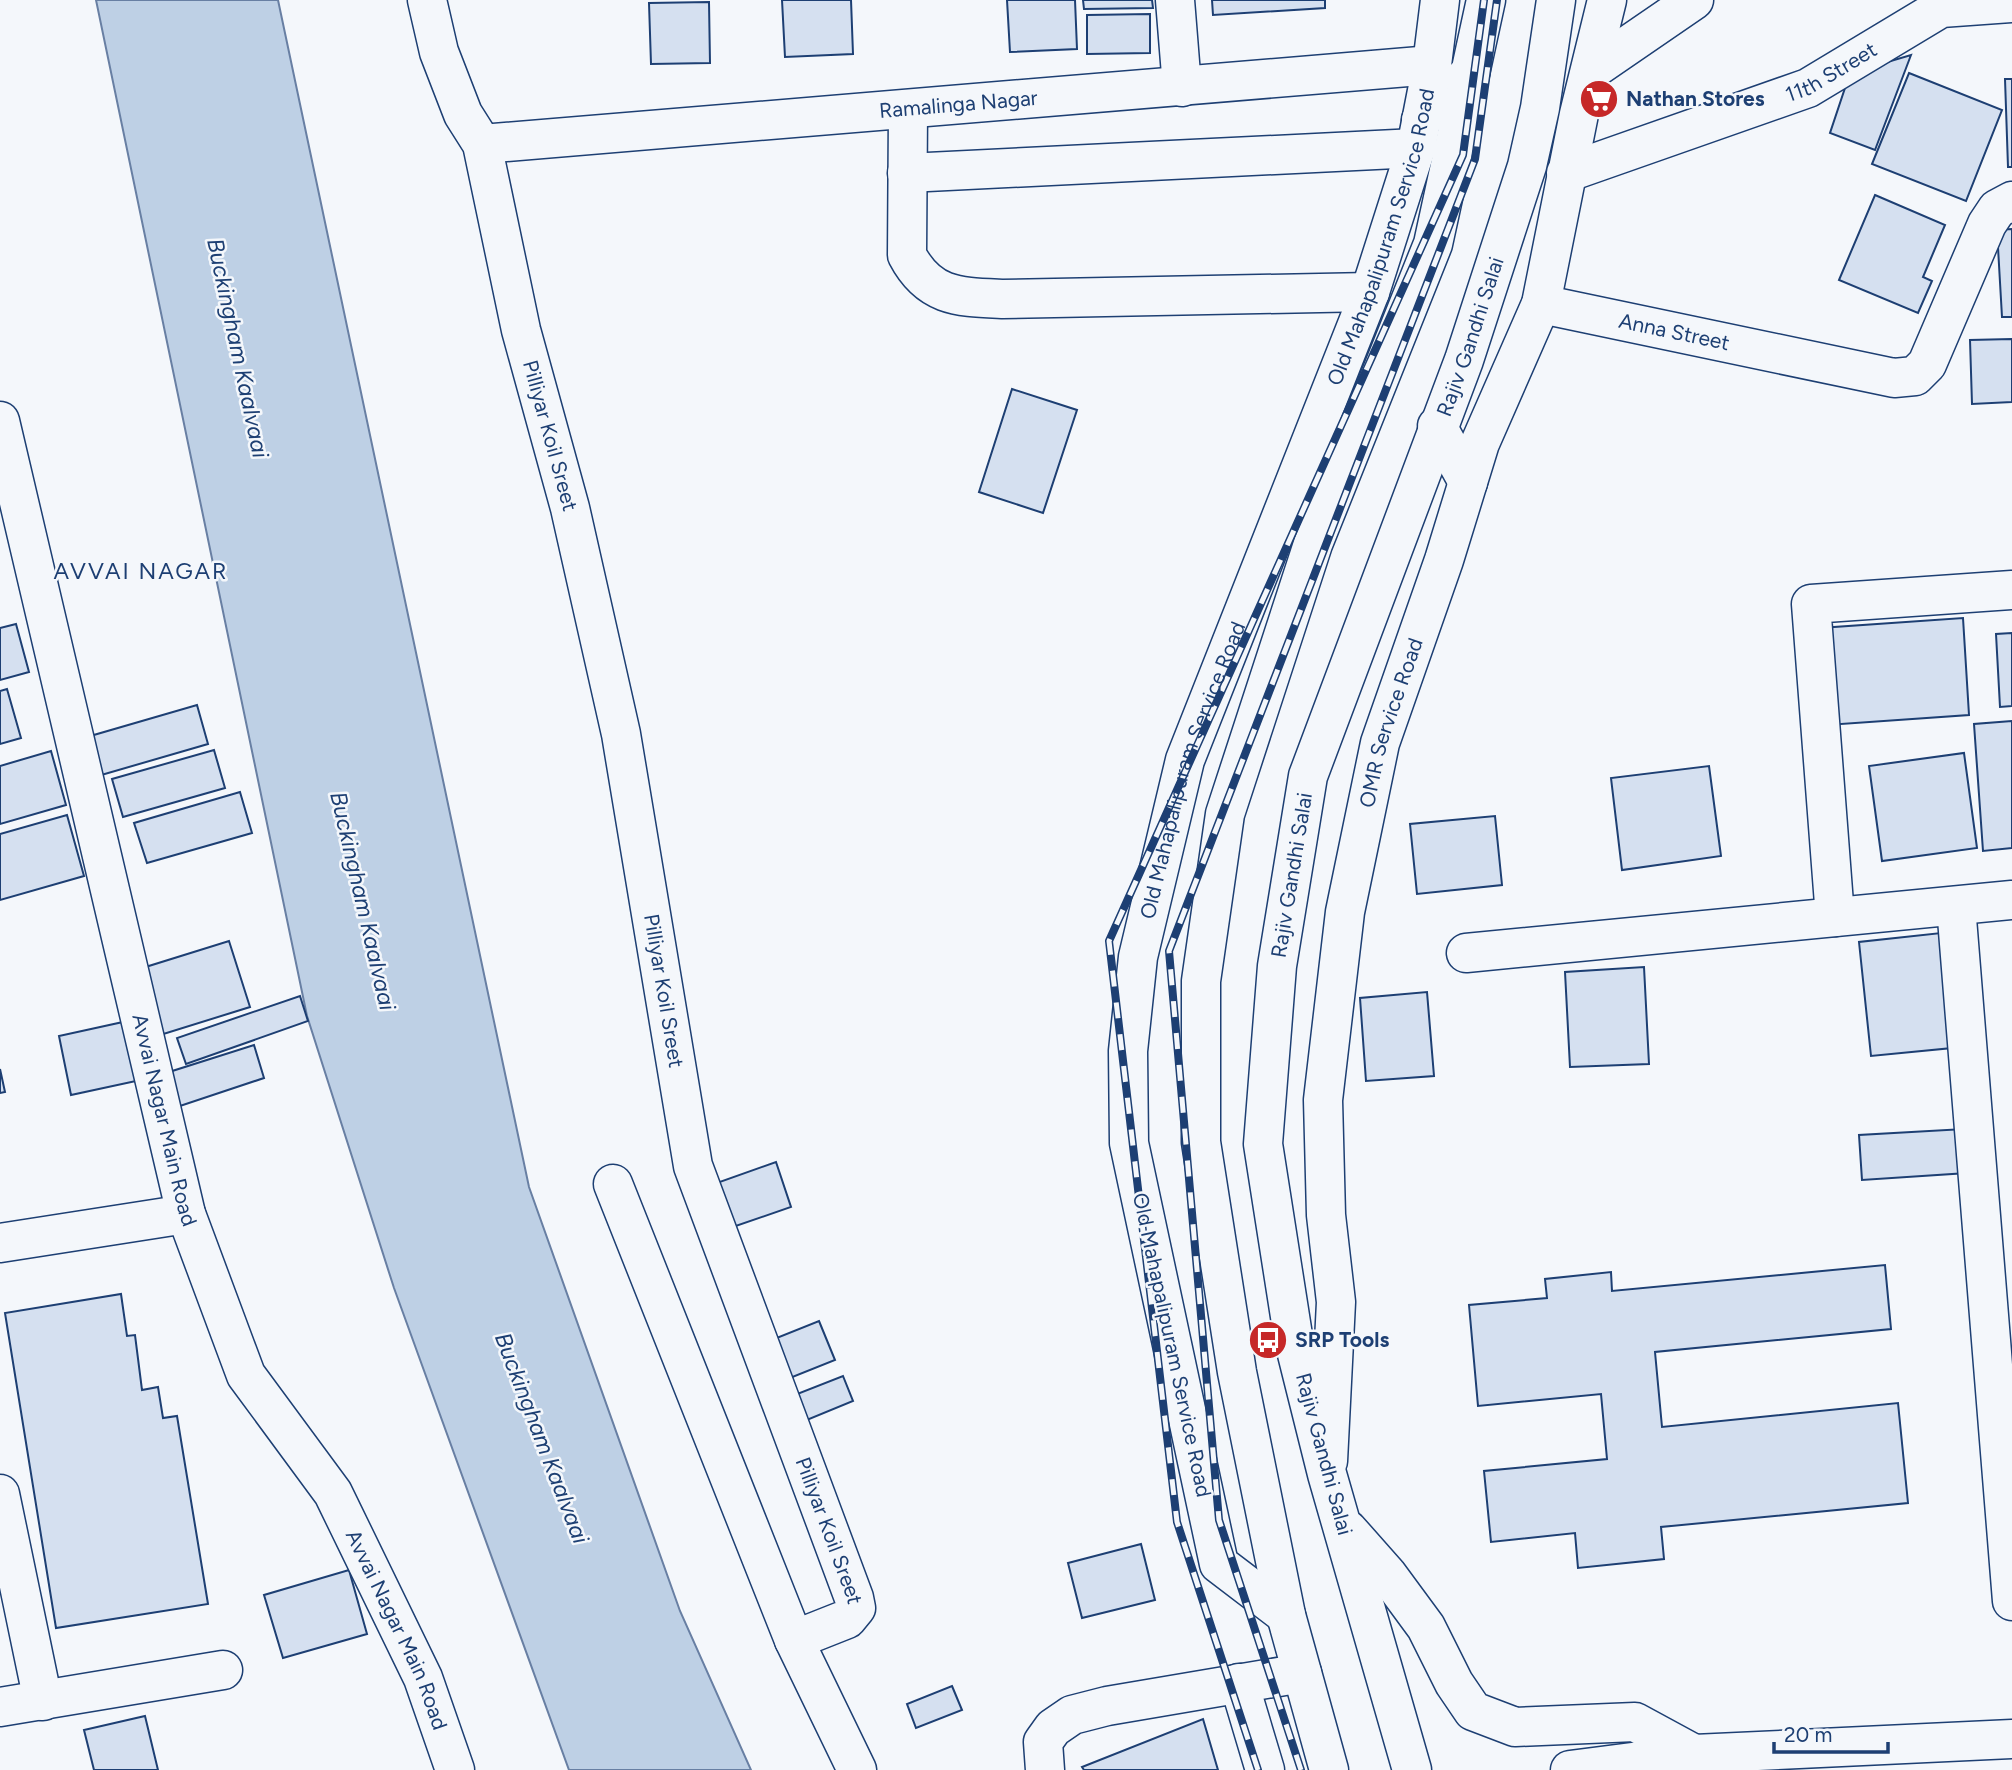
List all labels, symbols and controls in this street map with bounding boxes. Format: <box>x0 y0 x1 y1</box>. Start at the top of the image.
street label: 11th Street <box>1782 37 1881 107</box>
supermarket icon: Nathan Stores <box>1578 78 1620 120</box>
street label: Ramalinga Nagar <box>878 85 1039 123</box>
street label: Old Mahapalipuram Service Road <box>1321 86 1439 389</box>
place label: Nathan Stores <box>1626 86 1765 111</box>
water label: Buckingham Kaalvaai <box>201 236 275 461</box>
street label: Rajiv Gandhi Salai <box>1431 254 1509 420</box>
street label: Anna Street <box>1617 308 1732 355</box>
street label: Pilliyar Koil Sreet <box>518 357 583 514</box>
district label: AVVAI NAGAR <box>53 557 229 585</box>
street label: Old Mahapalipuram Service Road <box>1134 618 1250 921</box>
street label: OMR Service Road <box>1354 635 1428 810</box>
water label: Buckingham Kaalvaai <box>324 789 402 1014</box>
street label: Rajiv Gandhi Salai <box>1266 791 1317 959</box>
street label: Pilliyar Koil Sreet <box>639 912 689 1069</box>
street label: Avvai Nagar Main Road <box>127 1011 202 1230</box>
street label: Old Mahapalipuram Service Road <box>1128 1190 1217 1499</box>
bus stop icon: SRP Tools <box>1247 1319 1289 1361</box>
place label: SRP Tools <box>1295 1327 1389 1352</box>
water label: Buckingham Kaalvaai <box>489 1329 595 1548</box>
street label: Rajiv Gandhi Salai <box>1291 1370 1358 1538</box>
street label: Pilliyar Koil Sreet <box>791 1453 868 1606</box>
street label: Avvai Nagar Main Road <box>341 1525 453 1733</box>
scale bar <box>1774 1710 1888 1754</box>
text: 20 m <box>1784 1722 1832 1747</box>

